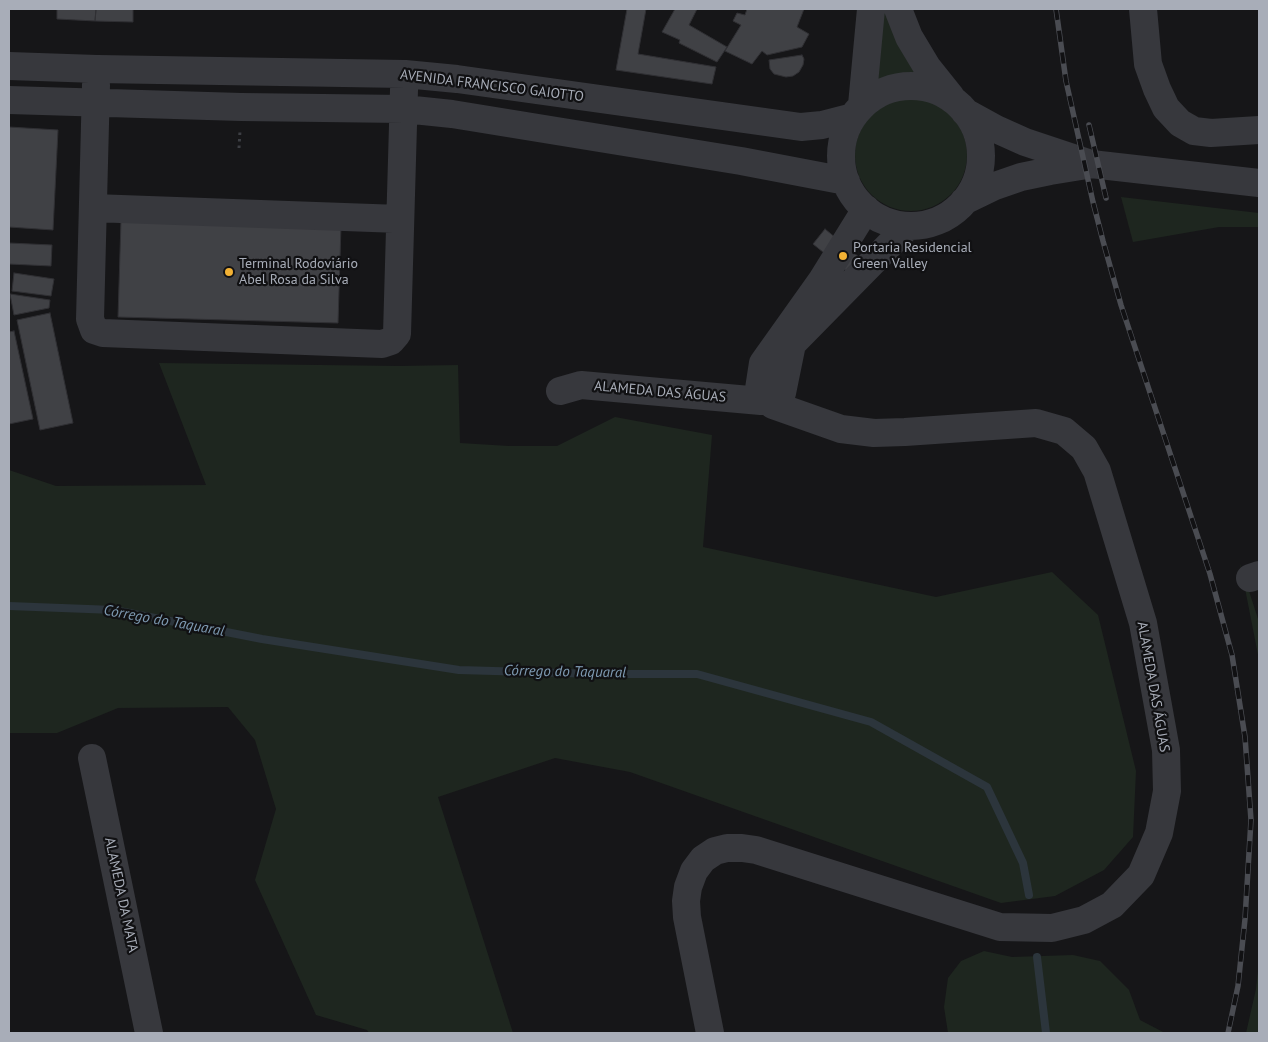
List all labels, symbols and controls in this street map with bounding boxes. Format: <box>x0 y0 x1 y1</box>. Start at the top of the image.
street label: AVENIDA FRANCISCO GAIOTTO <box>399 66 585 106</box>
place label: Portaria Residencial Green Valley <box>853 240 972 272</box>
marker: Portaria Residencial Green Valley <box>837 250 849 262</box>
place label: Terminal Rodoviário Abel Rosa da Silva <box>239 256 358 288</box>
marker: Terminal Rodoviário Abel Rosa da Silva <box>223 266 235 278</box>
street label: ALAMEDA DAS ÁGUAS <box>593 378 727 406</box>
water label: Córrego do Taquaral <box>102 602 226 640</box>
street label: ALAMEDA DAS ÁGUAS <box>1133 620 1173 754</box>
water label: Córrego do Taquaral <box>504 662 626 682</box>
street label: ALAMEDA DA MATA <box>101 836 141 954</box>

